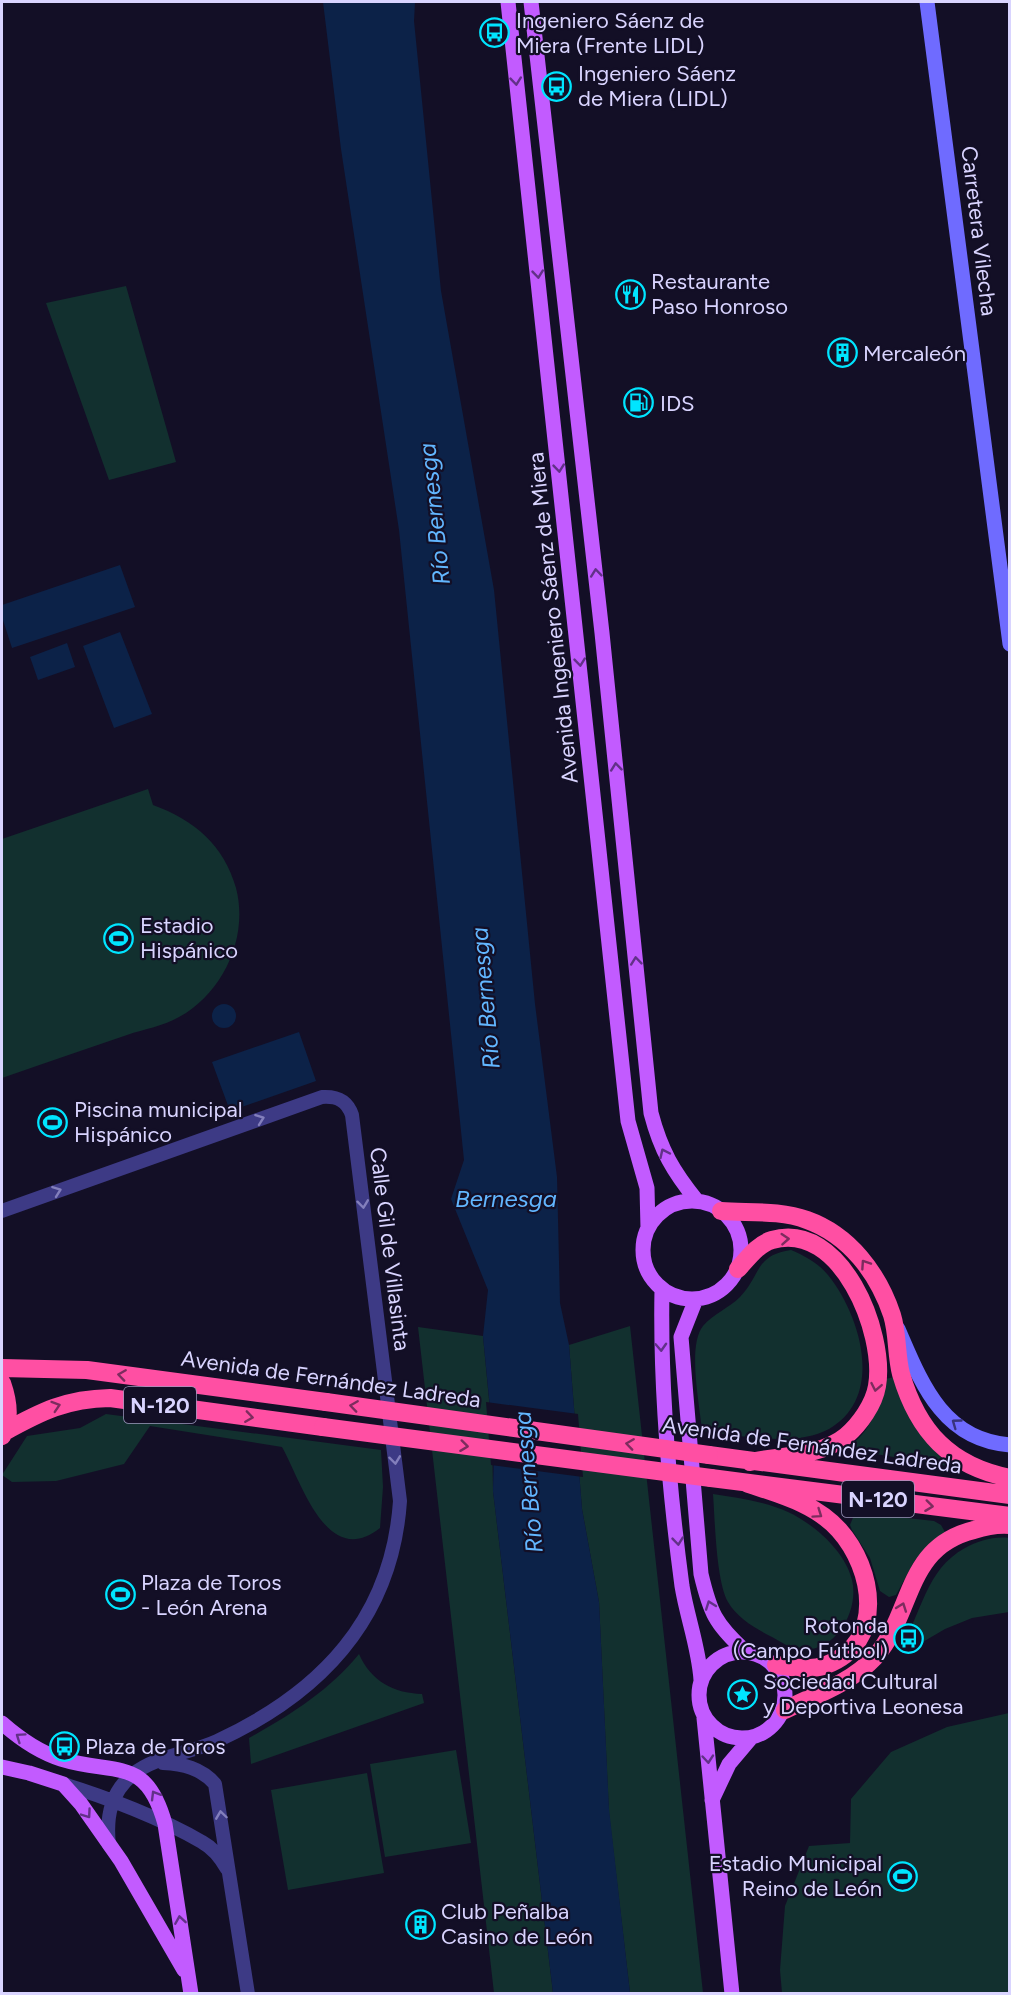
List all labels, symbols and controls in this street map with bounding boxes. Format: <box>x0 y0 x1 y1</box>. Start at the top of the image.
place label: Ingeniero Sáenz de Miera (Frente LIDL) <box>516 7 704 59</box>
bus stop icon: Ingeniero Sáenz de Miera (Frente LIDL) <box>479 17 511 49</box>
place label: Ingeniero Sáenz de Miera (LIDL) <box>578 60 736 112</box>
bus stop icon: Ingeniero Sáenz de Miera (LIDL) <box>541 70 573 102</box>
one-way arrow <box>509 76 522 85</box>
street label: Carretera Vilecha <box>955 145 1003 317</box>
place label: Restaurante Paso Honroso <box>651 268 788 320</box>
one-way arrow <box>531 270 543 279</box>
restaurant icon: Restaurante Paso Honroso <box>614 278 646 310</box>
building icon: Mercaleón <box>826 337 858 369</box>
place label: Mercaleón <box>863 340 966 367</box>
fuel station icon: IDS <box>623 387 655 419</box>
place label: IDS <box>660 390 695 417</box>
water label: Río Bernesga <box>412 442 456 586</box>
street label: Avenida Ingeniero Sáenz de Miera <box>522 451 584 785</box>
one-way arrow <box>552 464 565 473</box>
one-way arrow <box>590 569 603 578</box>
one-way arrow <box>573 657 586 667</box>
one-way arrow <box>610 763 623 772</box>
place label: Estadio Hispánico <box>140 912 238 964</box>
sports icon: Estadio Hispánico <box>103 922 135 954</box>
water label: Río Bernesga <box>464 926 506 1070</box>
one-way arrow <box>630 957 643 966</box>
place label: Piscina municipal Hispánico <box>74 1096 242 1148</box>
sports icon: Piscina municipal Hispánico <box>37 1106 69 1138</box>
one-way arrow <box>254 1113 265 1126</box>
street label: Calle Gil de Villasinta <box>364 1146 416 1352</box>
one-way arrow <box>659 1149 671 1160</box>
water label: Bernesga <box>455 1184 557 1213</box>
one-way arrow <box>51 1186 61 1199</box>
one-way arrow <box>357 1199 369 1209</box>
one-way arrow <box>781 1232 790 1245</box>
one-way arrow <box>861 1260 872 1271</box>
one-way arrow <box>655 1343 668 1352</box>
street label: Avenida de Fernández Ladreda <box>179 1345 483 1413</box>
one-way arrow <box>118 1370 127 1382</box>
one-way arrow <box>870 1382 883 1392</box>
road number: N-120 <box>124 1387 196 1423</box>
one-way arrow <box>349 1400 358 1412</box>
one-way arrow <box>50 1401 61 1413</box>
one-way arrow <box>244 1410 253 1422</box>
water label: Río Bernesga <box>507 1410 549 1554</box>
street label: Avenida de Fernández Ladreda <box>660 1411 964 1479</box>
one-way arrow <box>952 1419 963 1430</box>
one-way arrow <box>459 1439 469 1451</box>
one-way arrow <box>625 1439 635 1451</box>
one-way arrow <box>389 1456 401 1465</box>
road number: N-120 <box>842 1481 914 1517</box>
one-way arrow <box>924 1499 934 1511</box>
one-way arrow <box>812 1507 823 1518</box>
one-way arrow <box>671 1537 684 1546</box>
place label: Plaza de Toros - León Arena <box>141 1569 282 1621</box>
sports icon: Plaza de Toros - León Arena <box>104 1579 136 1611</box>
one-way arrow <box>704 1600 717 1611</box>
one-way arrow <box>895 1602 908 1612</box>
place label: Rotonda (Campo Fútbol) <box>733 1612 888 1664</box>
bus stop icon: Rotonda (Campo Fútbol) <box>893 1622 925 1654</box>
place label: Sociedad Cultural y Deportiva Leonesa <box>763 1668 964 1720</box>
place icon: Sociedad Cultural y Deportiva Leonesa <box>726 1678 758 1710</box>
bus stop icon: Plaza de Toros <box>48 1730 80 1762</box>
one-way arrow <box>15 1733 26 1744</box>
place label: Plaza de Toros <box>85 1733 226 1760</box>
one-way arrow <box>701 1754 714 1763</box>
one-way arrow <box>150 1791 162 1801</box>
one-way arrow <box>80 1807 91 1818</box>
one-way arrow <box>216 1811 228 1820</box>
place label: Estadio Municipal Reino de León <box>709 1850 882 1902</box>
sports icon: Estadio Municipal Reino de León <box>887 1860 919 1892</box>
place label: Club Peñalba Casino de León <box>441 1898 593 1950</box>
building icon: Club Peñalba Casino de León <box>404 1908 436 1940</box>
one-way arrow <box>174 1916 186 1925</box>

